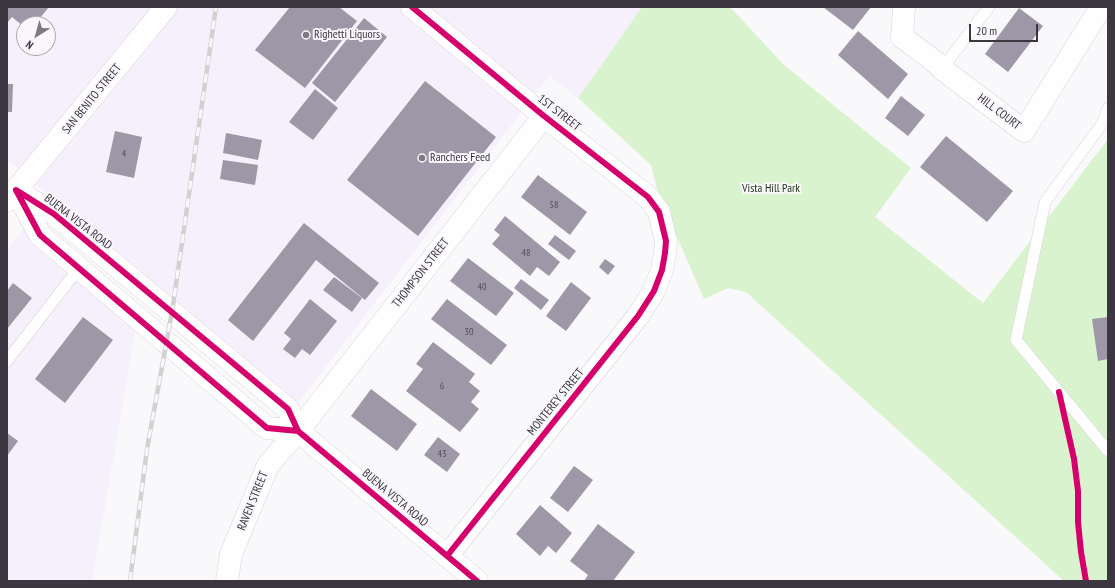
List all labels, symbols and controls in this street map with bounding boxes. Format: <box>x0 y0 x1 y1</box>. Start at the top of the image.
north arrow <box>16 16 56 56</box>
scale bar <box>971 16 1040 42</box>
text: 20 m <box>976 23 997 38</box>
place label: Righetti Liquors <box>314 28 380 42</box>
marker: Righetti Liquors <box>301 30 311 40</box>
text: N <box>23 37 36 52</box>
street label: SAN BENITO STREET <box>59 61 125 137</box>
street label: HILL COURT <box>975 91 1023 133</box>
street label: 1ST STREET <box>535 92 583 134</box>
house number: 4 <box>122 148 126 160</box>
place label: Ranchers Feed <box>430 151 490 165</box>
marker: Ranchers Feed <box>417 153 427 163</box>
park label: Vista Hill Park <box>742 182 800 196</box>
street label: BUENA VISTA ROAD <box>41 191 115 253</box>
house number: 58 <box>550 199 558 211</box>
street label: THOMPSON STREET <box>389 235 453 311</box>
house number: 48 <box>522 247 530 259</box>
house number: 40 <box>478 281 486 293</box>
house number: 30 <box>465 326 473 338</box>
street label: MONTEREY STREET <box>525 366 587 438</box>
house number: 6 <box>440 380 444 392</box>
house number: 43 <box>438 448 446 460</box>
street label: BUENA VISTA ROAD <box>359 466 431 530</box>
street label: RAVEN STREET <box>235 469 271 533</box>

